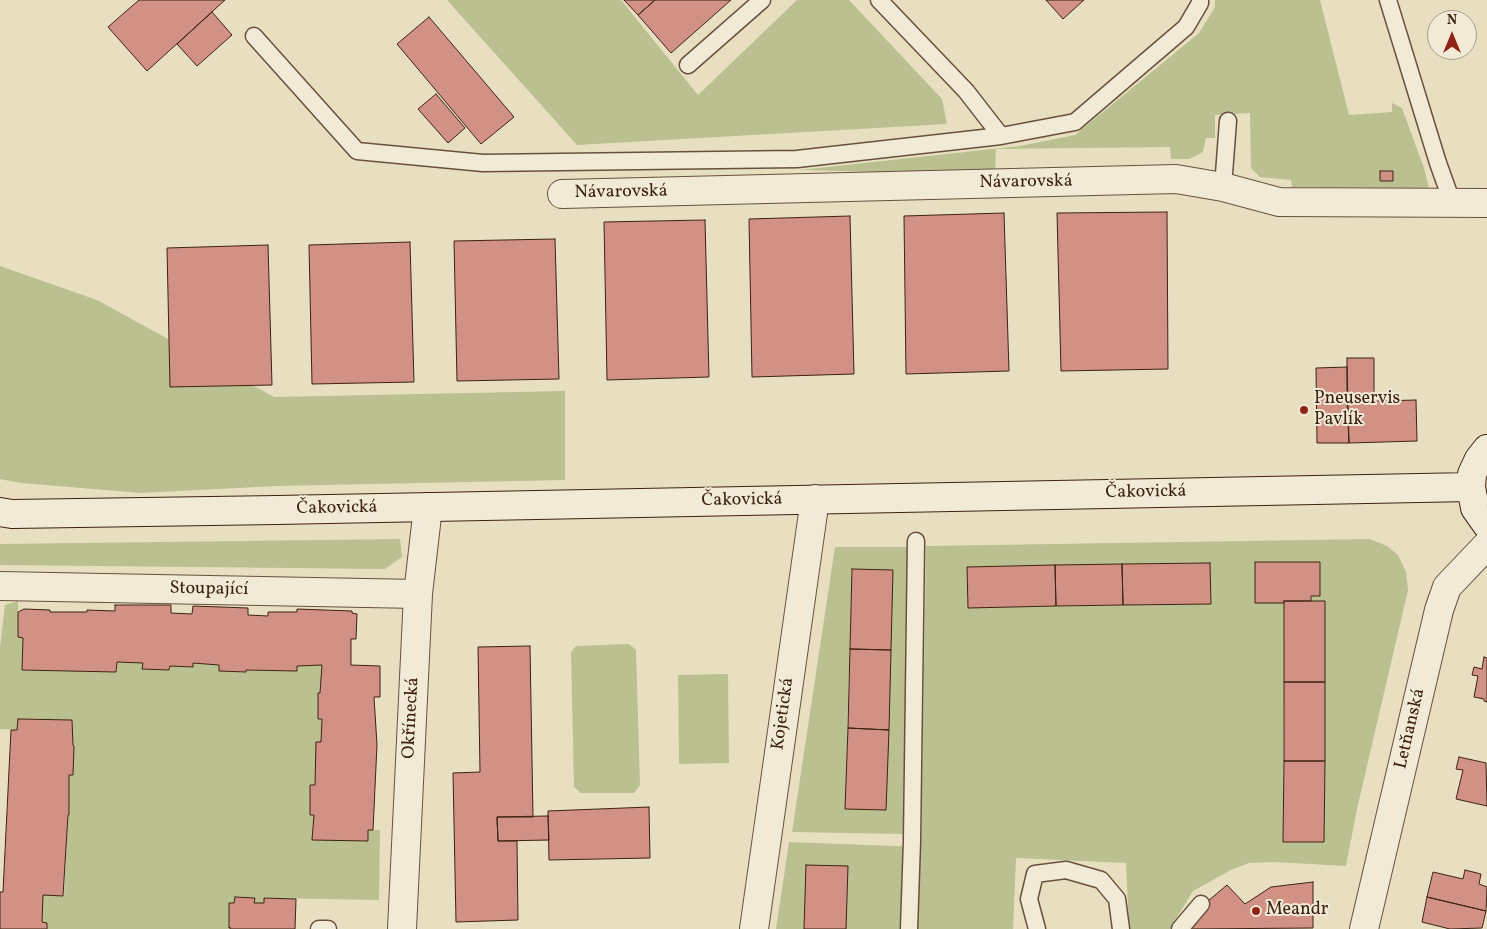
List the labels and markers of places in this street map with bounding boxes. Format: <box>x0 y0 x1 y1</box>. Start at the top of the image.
place label: Pneuservis Pavlík <box>1314 389 1400 432</box>
marker: Pneuservis Pavlík <box>1298 404 1310 416</box>
place label: Meandr <box>1266 900 1328 922</box>
marker: Meandr <box>1250 905 1262 917</box>

